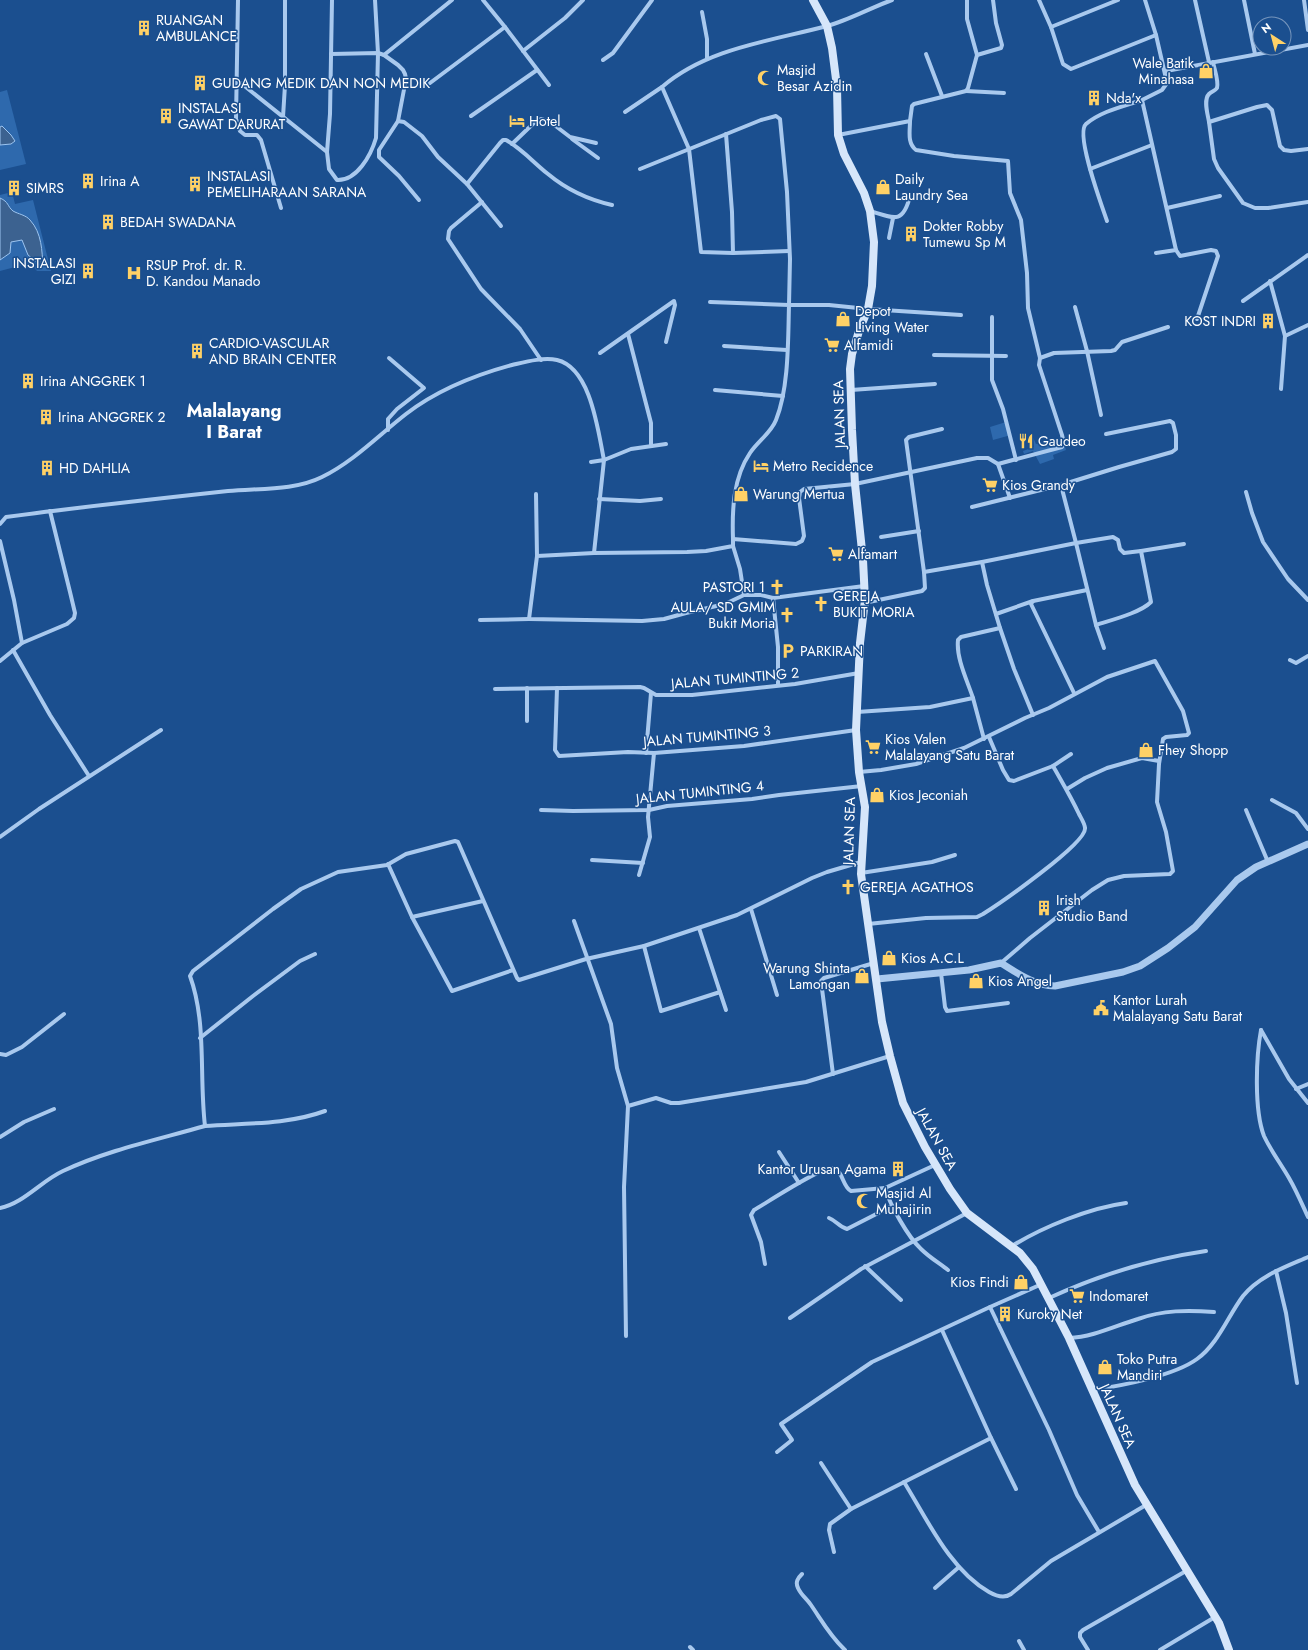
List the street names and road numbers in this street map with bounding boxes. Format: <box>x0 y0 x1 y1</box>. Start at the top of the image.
street label: JALAN SEA <box>828 379 850 450</box>
street label: JALAN TUMINTING 2 <box>668 662 800 694</box>
street label: JALAN TUMINTING 3 <box>640 720 772 752</box>
street label: JALAN TUMINTING 4 <box>633 775 765 809</box>
street label: JALAN SEA <box>838 796 860 867</box>
street label: JALAN SEA <box>911 1103 963 1174</box>
street label: JALAN SEA <box>1094 1379 1141 1452</box>

